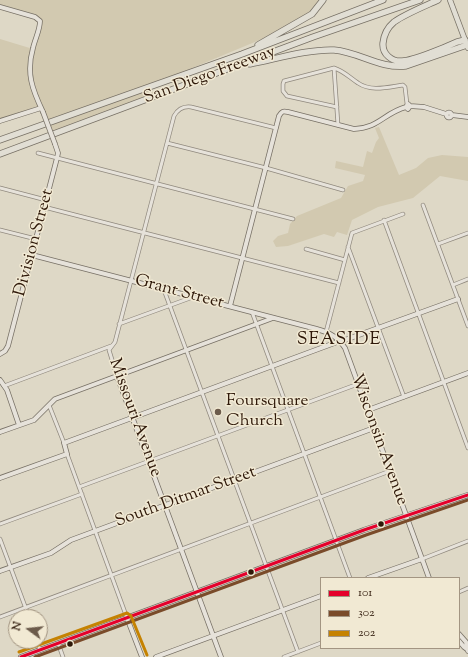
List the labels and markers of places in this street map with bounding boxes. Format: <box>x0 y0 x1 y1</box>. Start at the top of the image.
place label: Foursquare Church <box>226 392 308 432</box>
marker: Foursquare Church <box>213 407 223 417</box>
unlabelled marker <box>376 519 386 529</box>
unlabelled marker <box>246 567 256 577</box>
unlabelled marker <box>65 639 75 649</box>

